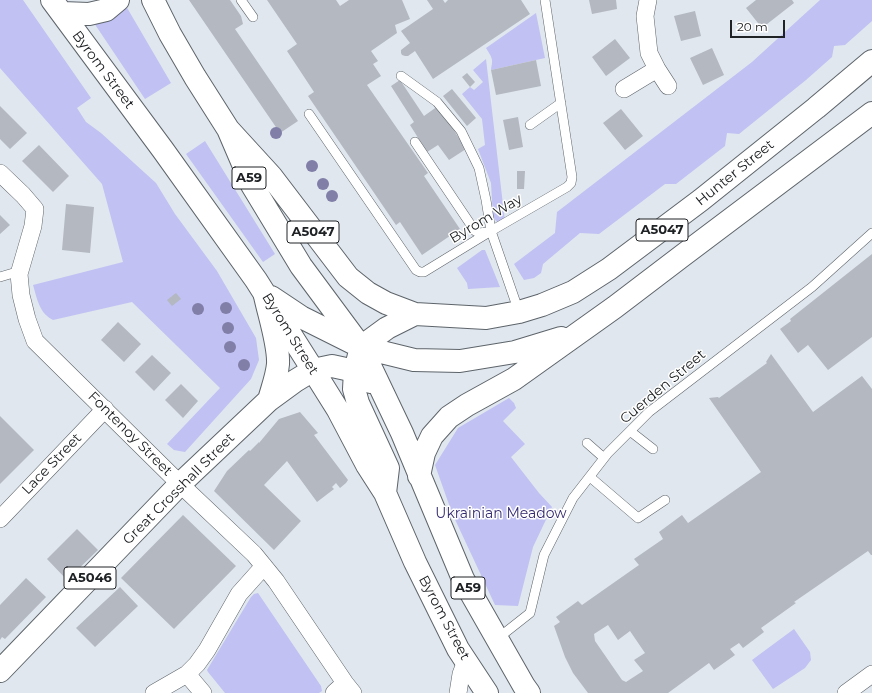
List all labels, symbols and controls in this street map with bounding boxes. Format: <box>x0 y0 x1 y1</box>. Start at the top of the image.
scale bar <box>732 12 787 38</box>
text: 20 m <box>737 19 768 34</box>
street label: Byrom Street <box>68 28 138 112</box>
street label: Hunter Street <box>693 136 777 210</box>
road number: A59 <box>232 167 266 189</box>
street label: Byrom Way <box>447 191 525 247</box>
road number: A5047 <box>636 219 688 241</box>
road number: A5047 <box>287 221 339 243</box>
street label: Byrom Street <box>258 290 322 378</box>
street label: Cuerden Street <box>617 346 709 428</box>
street label: Fontenoy Street <box>84 388 176 480</box>
street label: Lace Street <box>19 430 85 498</box>
street label: Great Crosshall Street <box>120 430 238 548</box>
park label: Ukrainian Meadow <box>435 506 567 522</box>
road number: A5046 <box>64 567 116 589</box>
street label: Byrom Street <box>415 573 473 663</box>
road number: A59 <box>451 577 485 599</box>

